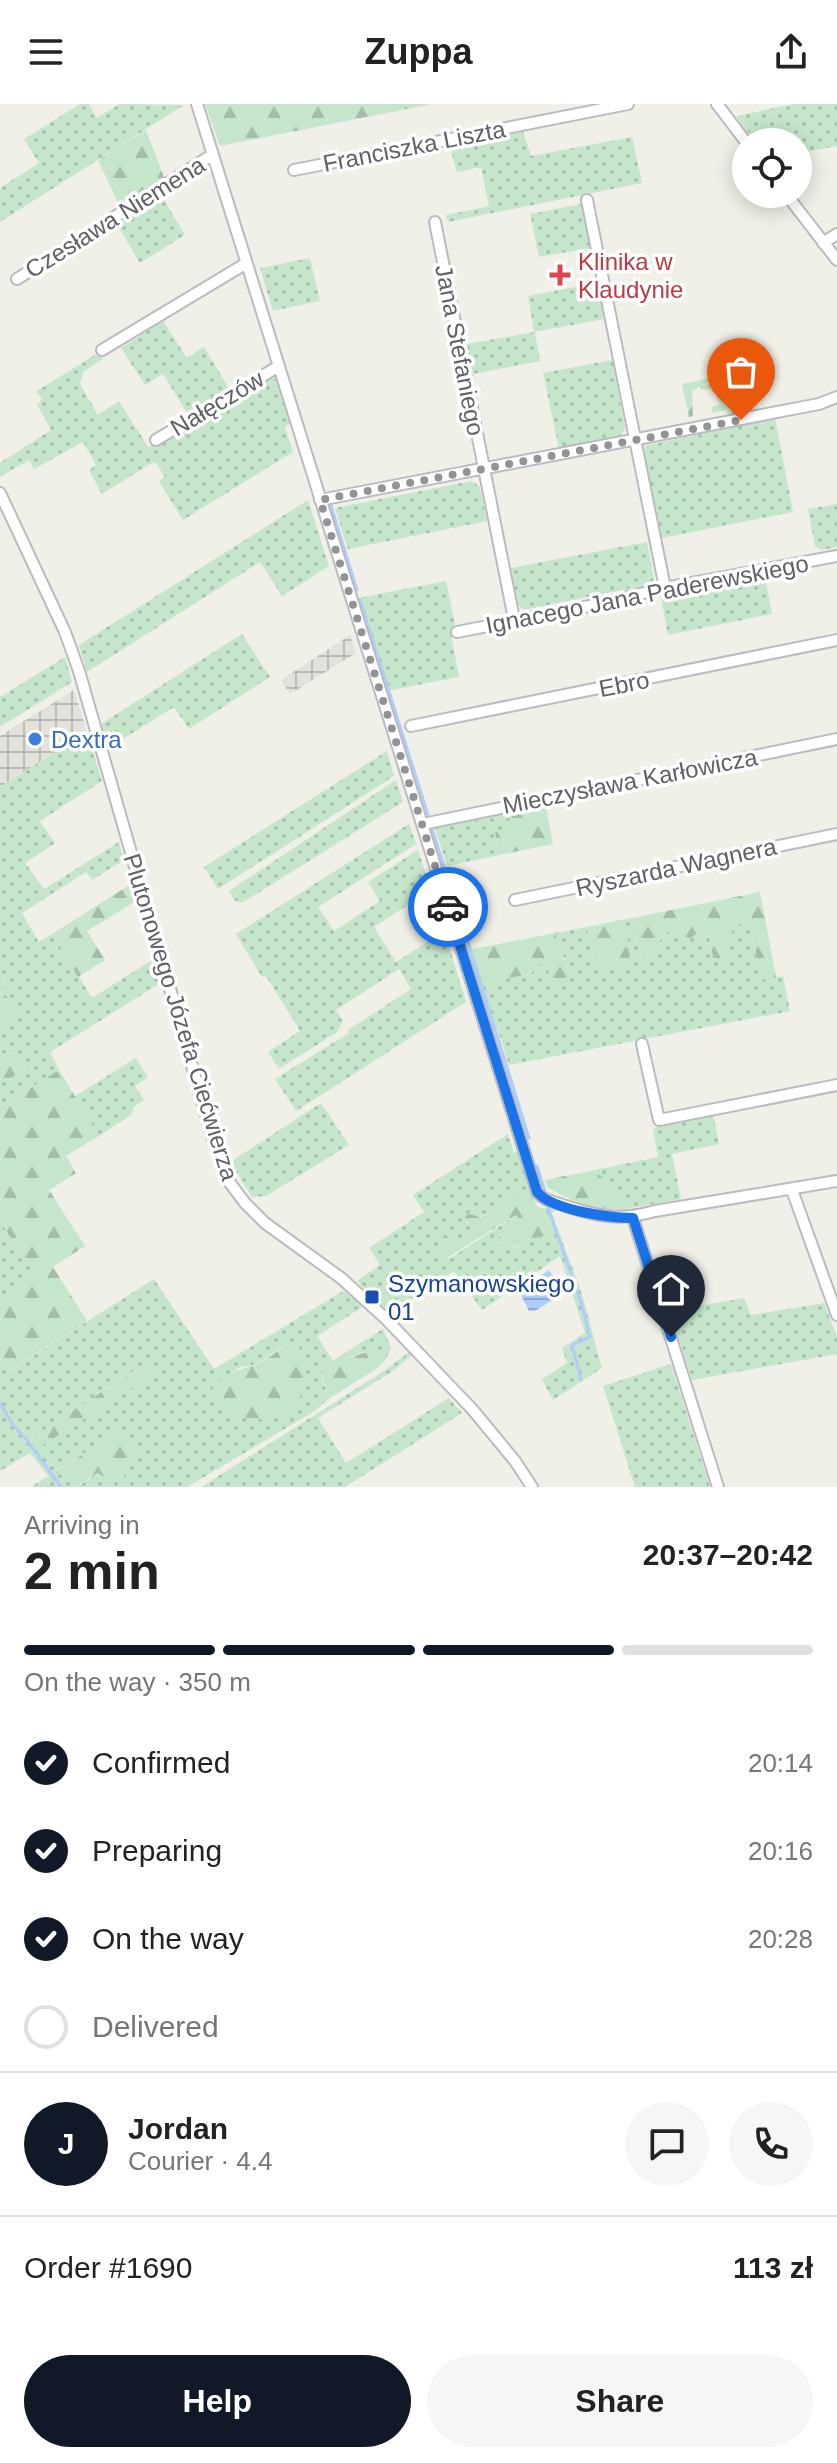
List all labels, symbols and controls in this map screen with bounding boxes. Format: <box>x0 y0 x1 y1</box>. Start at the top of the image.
icon: menu <box>24 30 68 74</box>
icon: share <box>769 30 813 74</box>
text: Zuppa <box>365 31 472 72</box>
street label: Franciszka Liszta <box>320 115 508 177</box>
map controls <box>732 128 812 208</box>
button: locate <box>732 128 812 208</box>
street label: Czesława Niemena <box>20 150 210 283</box>
place label: Klinika w Klaudynie <box>578 248 683 303</box>
street label: Jana Stefaniego <box>430 262 490 438</box>
marker: Klinika w Klaudynie <box>549 264 571 286</box>
pin <box>707 338 775 420</box>
icon: bag <box>719 350 763 394</box>
street label: Nałęczów <box>165 364 269 441</box>
street label: Ignacego Jana Paderewskiego <box>483 549 811 639</box>
street label: Ebro <box>597 666 651 702</box>
place label: Dextra <box>51 726 122 753</box>
marker: Dextra <box>26 730 44 748</box>
street label: Mieczysława Karłowicza <box>500 743 760 819</box>
street label: Ryszarda Wagnera <box>573 832 779 901</box>
street label: Plutonowego Józefa Ciećwierza <box>118 850 244 1184</box>
courier <box>408 867 488 947</box>
icon: car <box>426 885 470 929</box>
pin <box>637 1255 705 1337</box>
icon: home <box>649 1267 693 1311</box>
place label: Szymanowskiego 01 <box>388 1270 575 1325</box>
marker: Szymanowskiego 01 <box>363 1288 381 1306</box>
text: Arriving in <box>24 1510 140 1540</box>
text: 20:37–20:42 <box>643 1538 813 1571</box>
text: 2 min <box>24 1542 160 1600</box>
text: On the way · 350 m <box>24 1667 251 1697</box>
icon: check <box>24 1741 68 1785</box>
text: Confirmed <box>92 1746 230 1779</box>
text: 20:14 <box>748 1748 813 1778</box>
icon: check <box>24 1829 68 1873</box>
text: Preparing <box>92 1834 222 1867</box>
text: 20:16 <box>748 1836 813 1866</box>
icon: check <box>24 1917 68 1961</box>
text: On the way <box>92 1922 244 1955</box>
text: 20:28 <box>748 1924 813 1954</box>
text: Delivered <box>92 2010 219 2043</box>
button: chat <box>625 2102 709 2186</box>
button: phone <box>729 2102 813 2186</box>
text: Jordan <box>128 2112 228 2145</box>
text: J <box>58 2127 74 2160</box>
text: Courier · 4.4 <box>128 2146 273 2176</box>
text: Order #1690 <box>24 2251 192 2284</box>
text: 113 zł <box>733 2251 813 2284</box>
button: Help <box>24 2355 411 2447</box>
button: Share <box>427 2355 813 2447</box>

